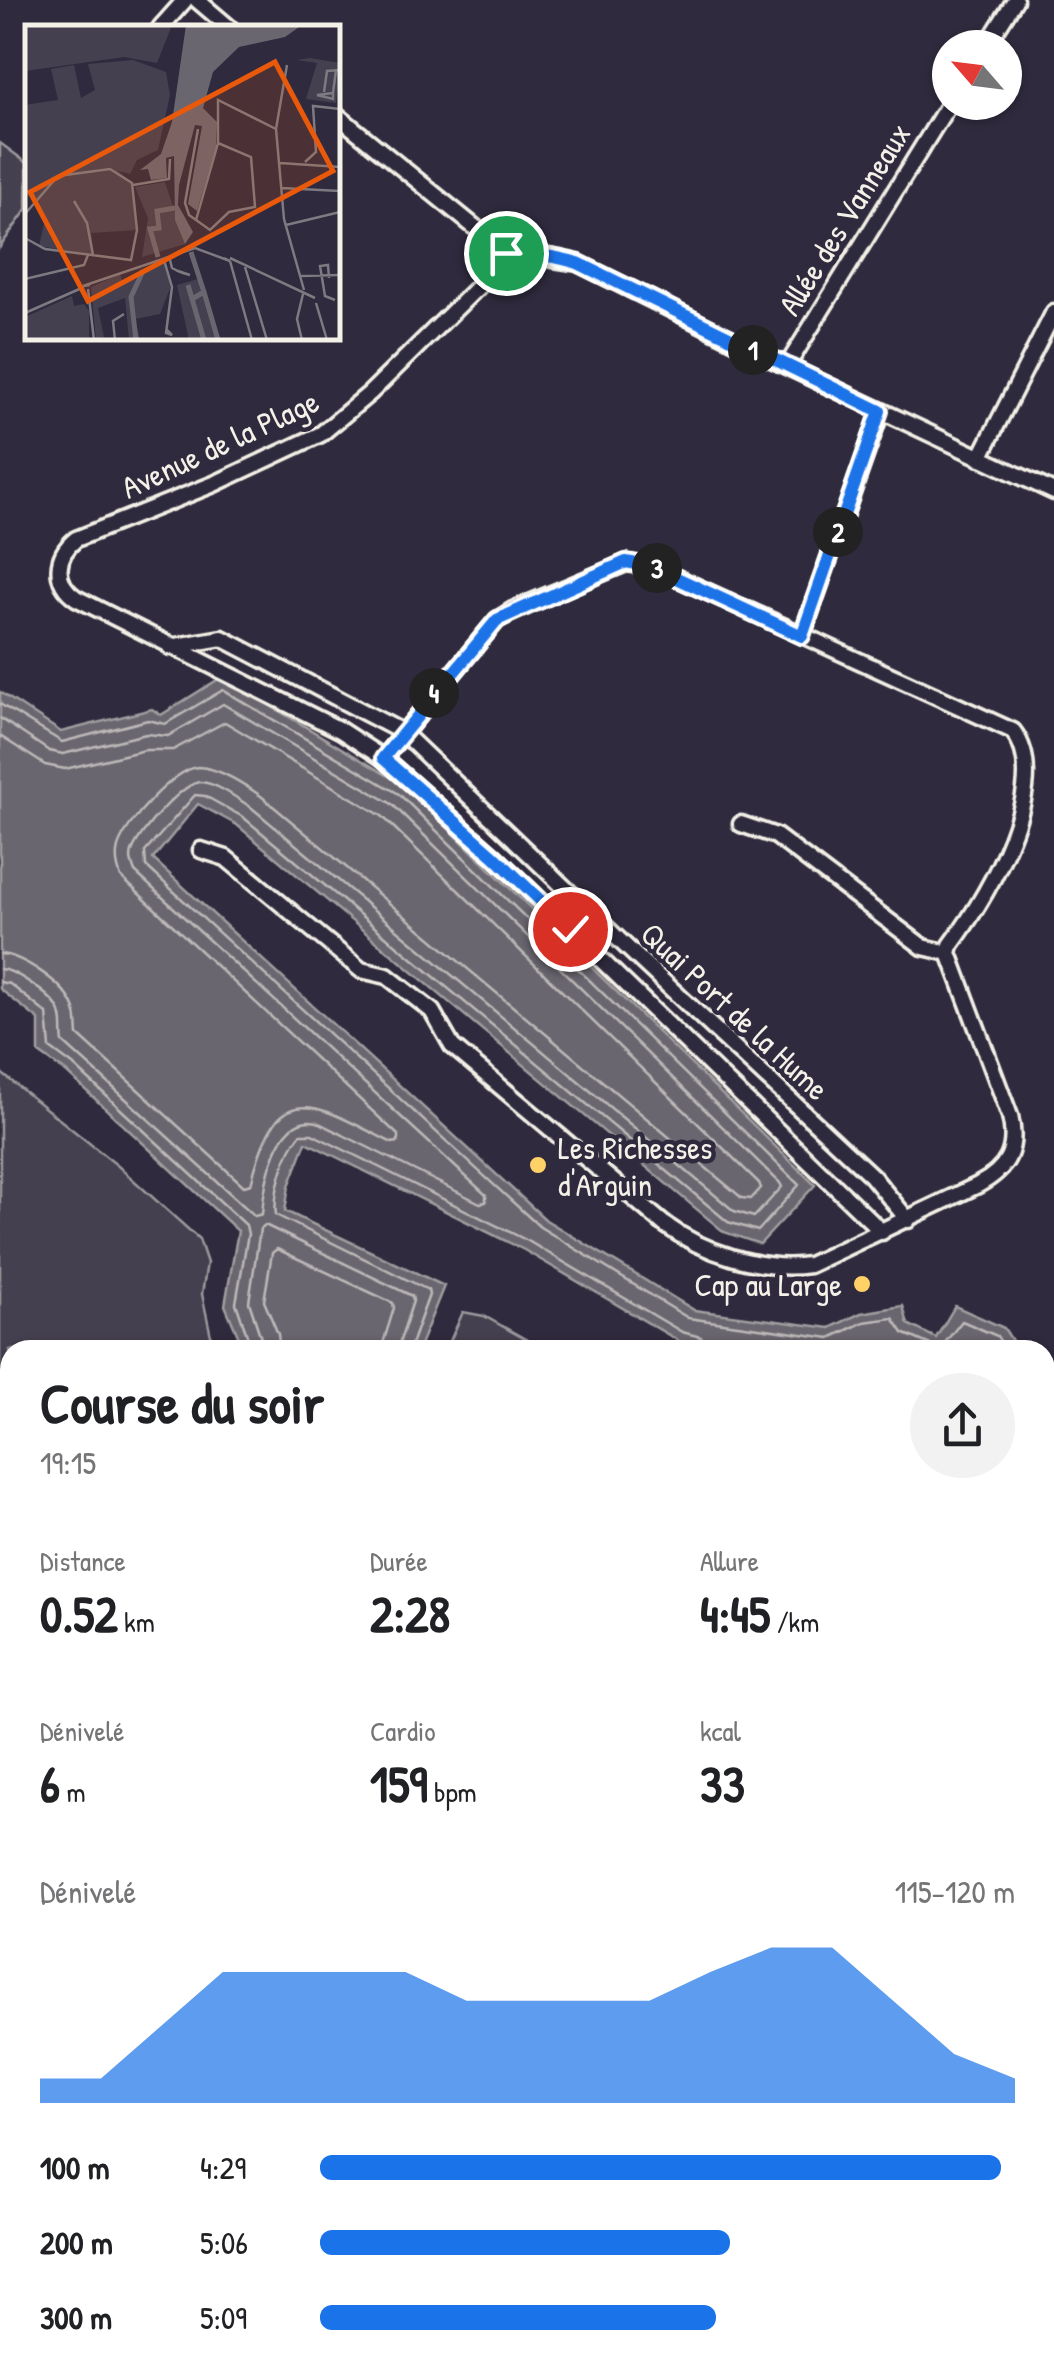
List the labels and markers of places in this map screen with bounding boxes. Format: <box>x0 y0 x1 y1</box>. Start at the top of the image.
pin <box>464 211 549 296</box>
pin: 1 <box>728 325 778 375</box>
pin: 2 <box>813 507 863 557</box>
pin: 3 <box>632 543 682 593</box>
pin: 4 <box>409 668 459 718</box>
pin <box>528 887 613 972</box>
place label: Les Richesses d'Arguin <box>558 1126 712 1206</box>
marker: Les Richesses d'Arguin <box>527 1154 549 1176</box>
place label: Cap au Large <box>694 1263 842 1306</box>
marker: Cap au Large <box>851 1273 873 1295</box>

